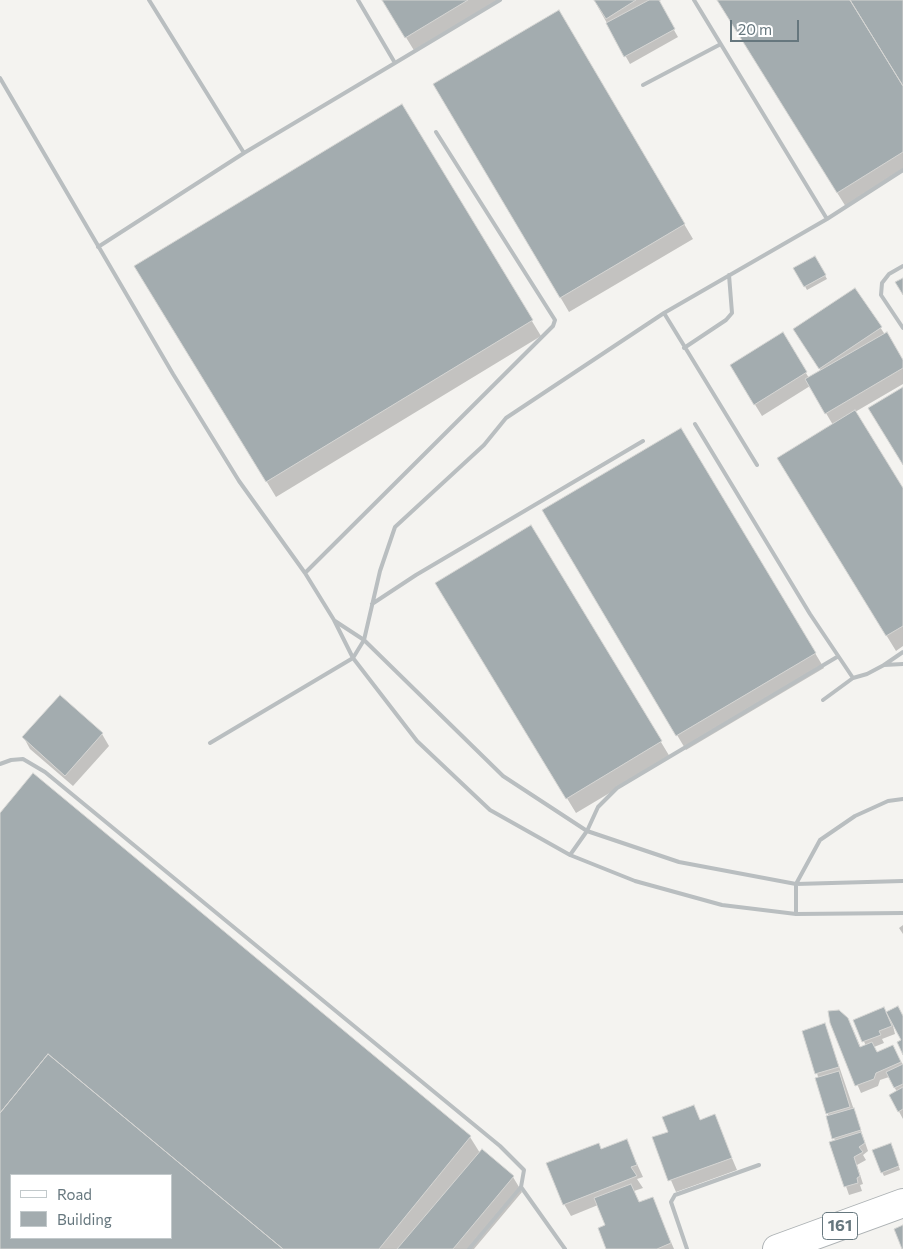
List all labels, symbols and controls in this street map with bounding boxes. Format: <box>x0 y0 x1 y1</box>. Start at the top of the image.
scale bar <box>733 10 802 42</box>
text: 20 m <box>738 20 772 38</box>
legend <box>10 1174 172 1239</box>
text: Road <box>57 1185 92 1203</box>
text: Building <box>57 1210 112 1228</box>
road number: 161 <box>822 1212 858 1240</box>

